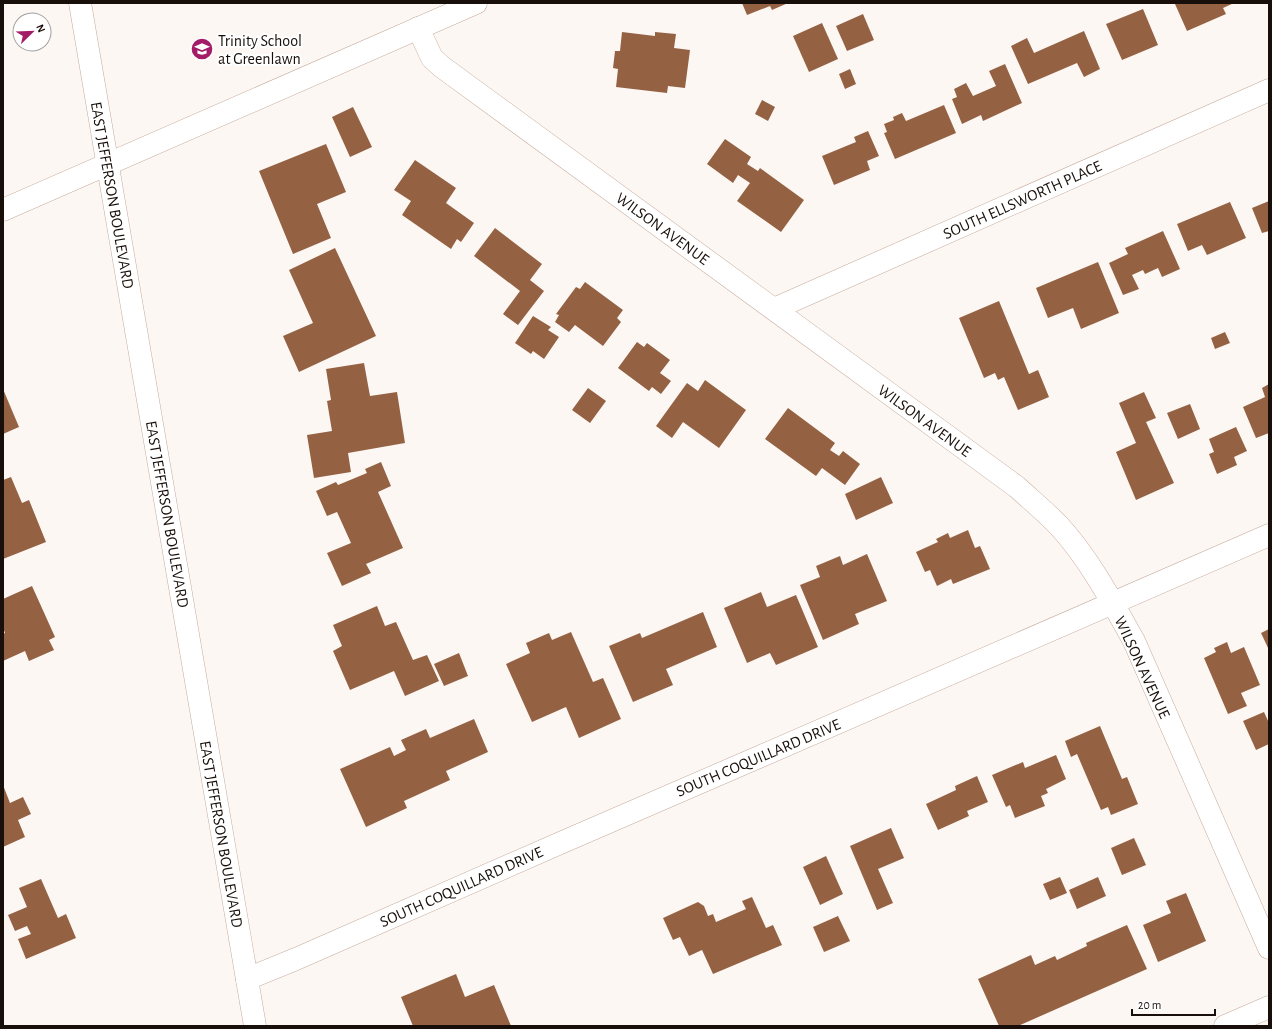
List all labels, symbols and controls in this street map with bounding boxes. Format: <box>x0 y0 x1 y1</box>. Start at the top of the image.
north arrow <box>12 12 52 52</box>
text: N <box>34 23 47 34</box>
place label: Trinity School at Greenlawn <box>218 33 302 67</box>
school or university icon: Trinity School at Greenlawn <box>189 36 215 62</box>
street label: EAST JEFFERSON BOULEVARD <box>88 100 136 290</box>
street label: SOUTH ELLSWORTH PLACE <box>941 158 1104 242</box>
street label: WILSON AVENUE <box>613 190 712 268</box>
street label: WILSON AVENUE <box>875 382 974 460</box>
street label: EAST JEFFERSON BOULEVARD <box>143 419 191 609</box>
street label: WILSON AVENUE <box>1111 614 1173 721</box>
street label: SOUTH COQUILLARD DRIVE <box>674 716 843 801</box>
street label: EAST JEFFERSON BOULEVARD <box>197 739 245 929</box>
street label: SOUTH COQUILLARD DRIVE <box>378 844 546 931</box>
scale bar <box>1132 991 1215 1017</box>
text: 20 m <box>1138 999 1161 1011</box>

